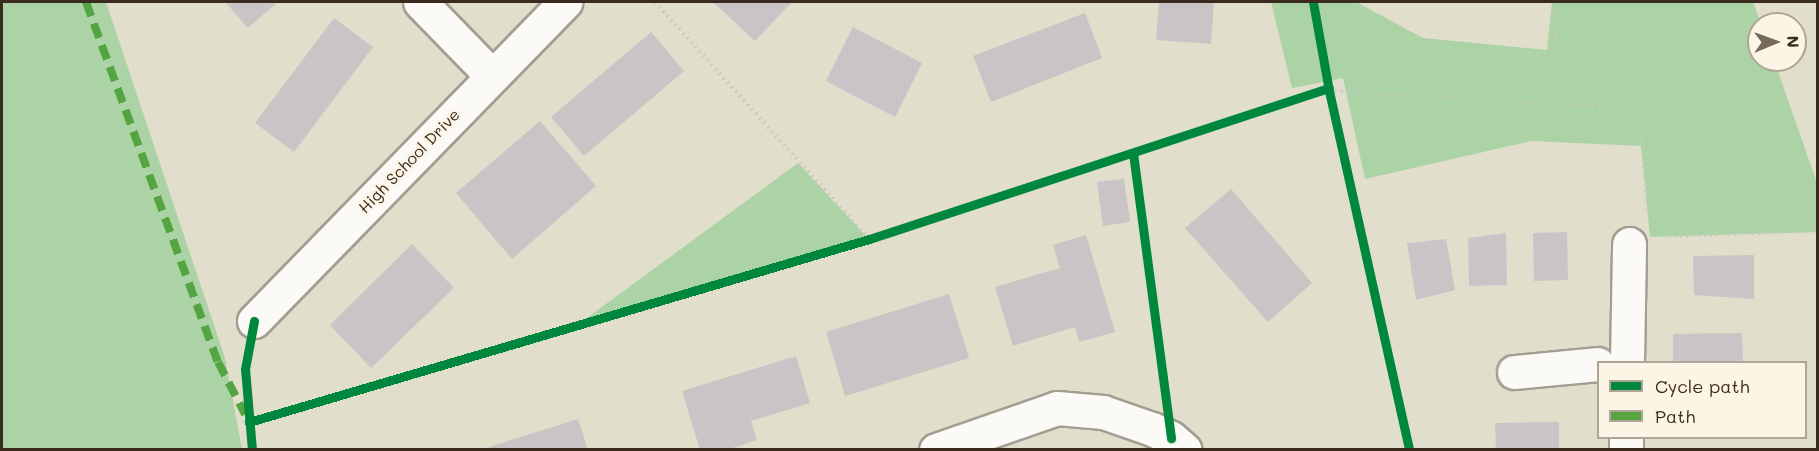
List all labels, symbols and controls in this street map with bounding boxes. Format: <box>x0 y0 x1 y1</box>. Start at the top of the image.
north arrow <box>1747 12 1807 72</box>
text: N <box>1783 35 1804 48</box>
street label: High School Drive <box>354 105 464 217</box>
legend <box>1597 361 1807 439</box>
text: Cycle path <box>1655 374 1750 398</box>
text: Path <box>1655 404 1695 428</box>

